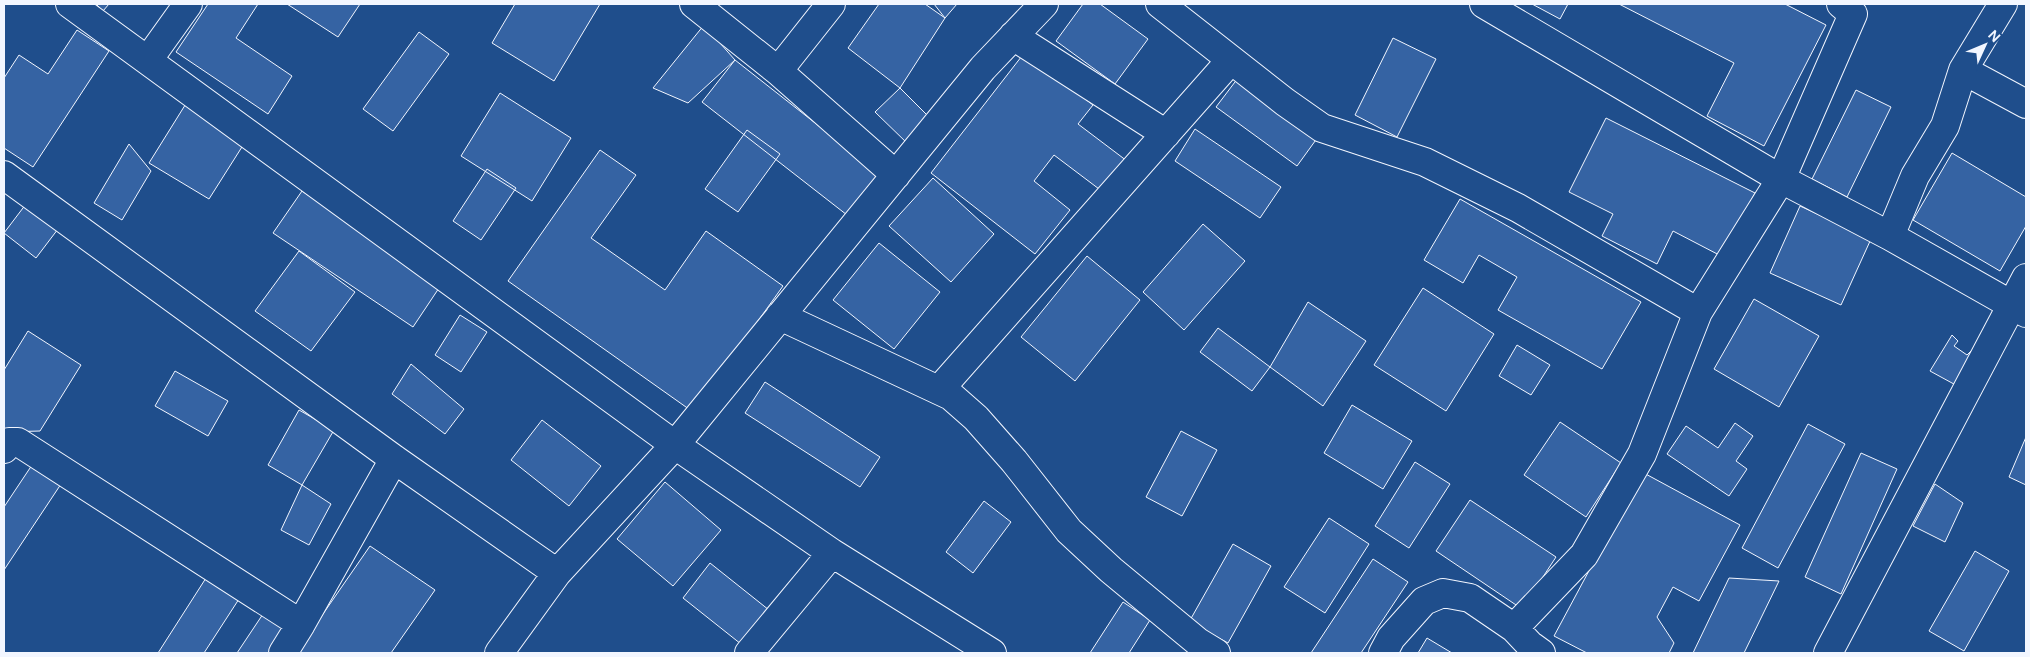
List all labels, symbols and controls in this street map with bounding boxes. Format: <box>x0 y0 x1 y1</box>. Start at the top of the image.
north arrow <box>1960 20 2010 70</box>
text: N <box>1984 26 2004 46</box>

